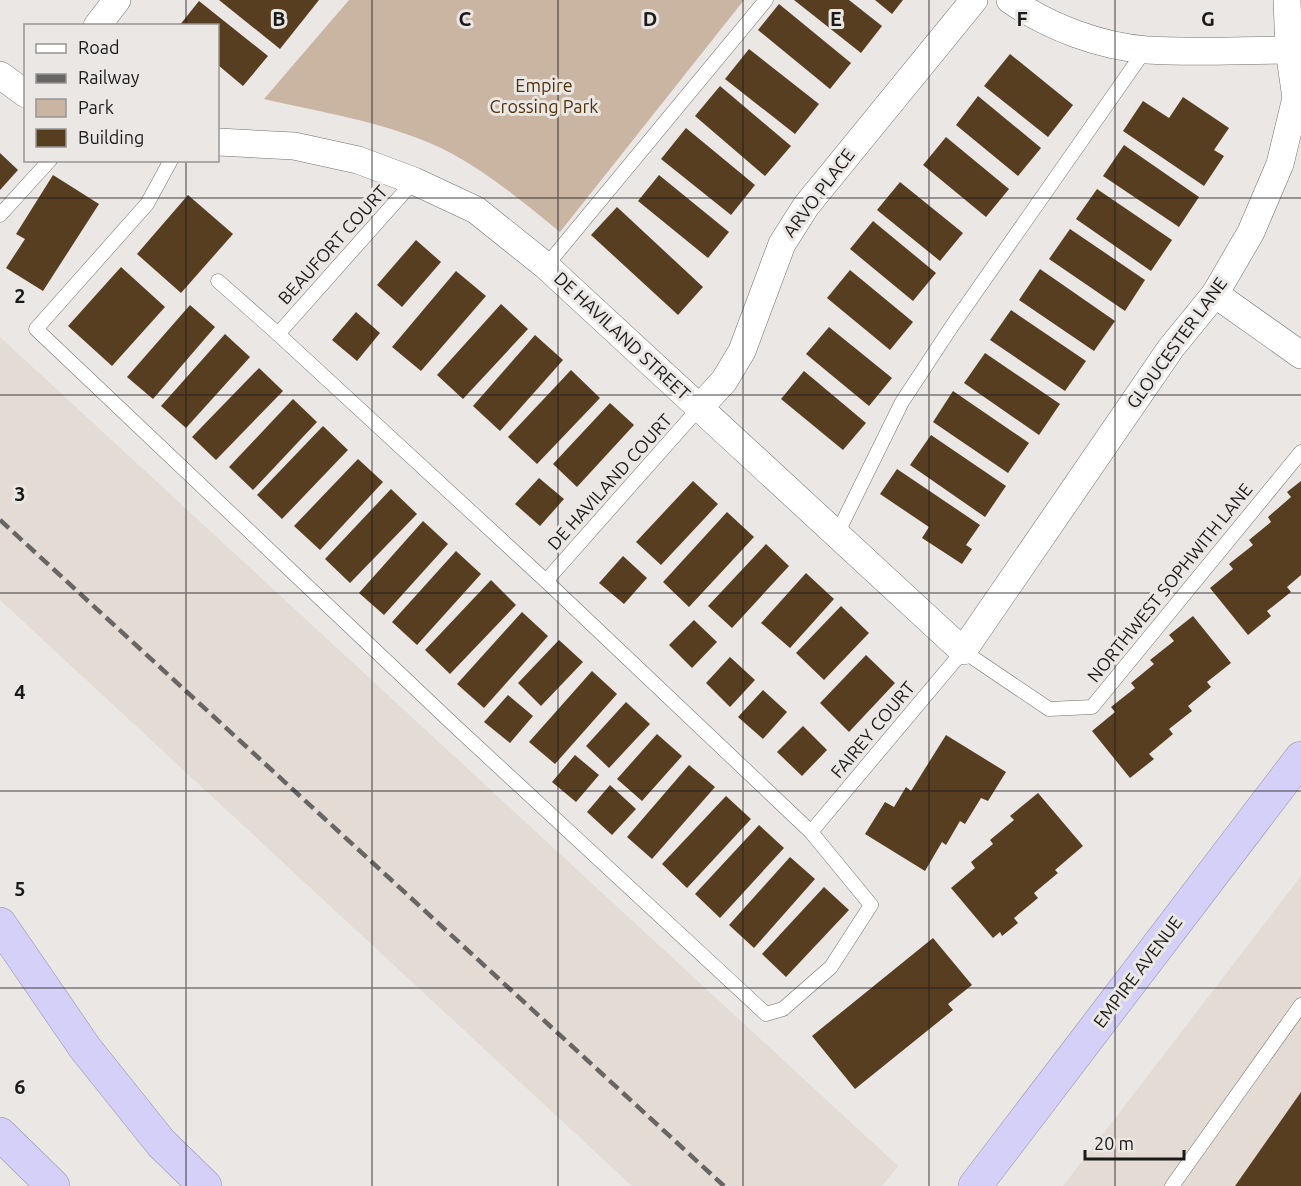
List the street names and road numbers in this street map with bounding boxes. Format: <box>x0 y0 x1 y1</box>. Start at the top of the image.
street label: ARVO PLACE <box>779 144 858 240</box>
street label: BEAUFORT COURT <box>274 181 391 308</box>
street label: DE HAVILAND STREET <box>551 267 695 403</box>
street label: GLOUCESTER LANE <box>1122 273 1230 412</box>
street label: DE HAVILAND COURT <box>543 409 675 553</box>
street label: NORTHWEST SOPHWITH LANE <box>1083 479 1256 686</box>
street label: FAIREY COURT <box>826 677 918 781</box>
street label: EMPIRE AVENUE <box>1089 912 1186 1031</box>

